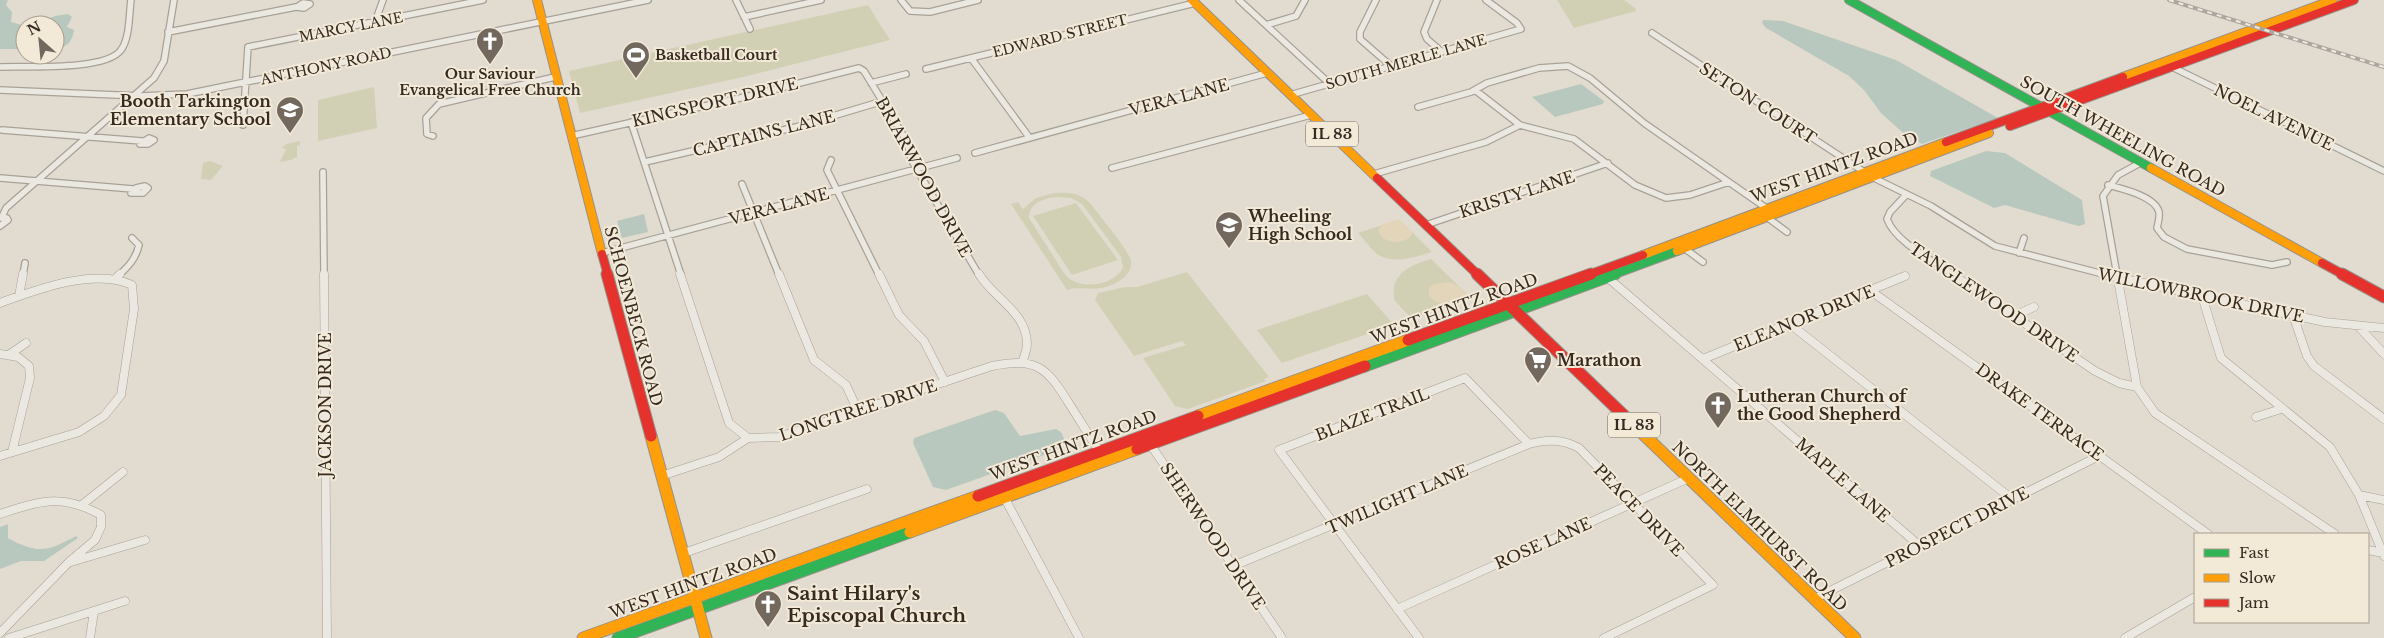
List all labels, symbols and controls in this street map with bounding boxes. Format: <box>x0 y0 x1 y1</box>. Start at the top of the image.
street label: MARCY LANE <box>297 8 405 46</box>
street label: EDWARD STREET <box>991 11 1129 61</box>
north arrow <box>15 15 65 65</box>
text: N <box>24 17 44 39</box>
church icon: Our Saviour Evangelical Free Church <box>475 26 505 65</box>
street label: SOUTH MERLE LANE <box>1323 30 1489 94</box>
sports icon: Basketball Court <box>621 40 651 79</box>
street label: ANTHONY ROAD <box>258 43 393 89</box>
place label: Basketball Court <box>655 46 778 64</box>
street label: SETON COURT <box>1696 58 1820 148</box>
place label: Our Saviour Evangelical Free Church <box>399 65 581 99</box>
street label: SOUTH WHEELING ROAD <box>2017 71 2229 201</box>
street label: KINGSPORT DRIVE <box>630 73 800 131</box>
street label: VERA LANE <box>1126 74 1231 120</box>
street label: NOEL AVENUE <box>2211 79 2337 155</box>
place label: Booth Tarkington Elementary School <box>110 91 271 129</box>
street label: BRIARWOOD DRIVE <box>872 93 976 261</box>
school or university icon: Booth Tarkington Elementary School <box>275 95 305 134</box>
street label: CAPTAINS LANE <box>691 106 837 160</box>
road number: IL 83 <box>1306 122 1358 146</box>
street label: WEST HINTZ ROAD <box>1747 127 1920 207</box>
street label: KRISTY LANE <box>1457 166 1577 222</box>
street label: VERA LANE <box>726 183 831 229</box>
place label: Wheeling High School <box>1247 206 1353 244</box>
school or university icon: Wheeling High School <box>1214 210 1244 249</box>
street label: SCHOENBECK ROAD <box>600 224 668 408</box>
street label: TANGLEWOOD DRIVE <box>1906 238 2082 366</box>
street label: WILLOWBROOK DRIVE <box>2095 263 2306 327</box>
street label: WEST HINTZ ROAD <box>1367 268 1540 348</box>
street label: ELEANOR DRIVE <box>1731 281 1877 355</box>
street label: JACKSON DRIVE <box>315 332 335 480</box>
supermarket icon: Marathon <box>1523 345 1553 384</box>
place label: Marathon <box>1557 350 1642 370</box>
street label: DRAKE TERRACE <box>1972 359 2108 465</box>
street label: LONGTREE DRIVE <box>776 375 940 445</box>
street label: BLAZE TRAIL <box>1312 383 1432 445</box>
place label: Lutheran Church of the Good Shepherd <box>1737 386 1908 424</box>
church icon: Lutheran Church of the Good Shepherd <box>1703 390 1733 429</box>
street label: WEST HINTZ ROAD <box>986 405 1159 485</box>
road number: IL 83 <box>1608 412 1660 438</box>
street label: MAPLE LANE <box>1792 434 1894 526</box>
street label: NORTH ELMHURST ROAD <box>1668 437 1852 615</box>
street label: SHERWOOD DRIVE <box>1156 459 1270 613</box>
street label: TWILIGHT LANE <box>1323 460 1471 538</box>
street label: PEACE DRIVE <box>1590 460 1688 560</box>
street label: PROSPECT DRIVE <box>1882 482 2032 572</box>
street label: ROSE LANE <box>1491 513 1595 573</box>
legend <box>2194 533 2369 623</box>
street label: WEST HINTZ ROAD <box>606 543 779 623</box>
text: Fast <box>2239 543 2270 562</box>
text: Slow <box>2239 568 2276 587</box>
place label: Saint Hilary's Episcopal Church <box>787 582 966 627</box>
church icon: Saint Hilary's Episcopal Church <box>753 589 783 628</box>
text: Jam <box>2237 593 2269 612</box>

